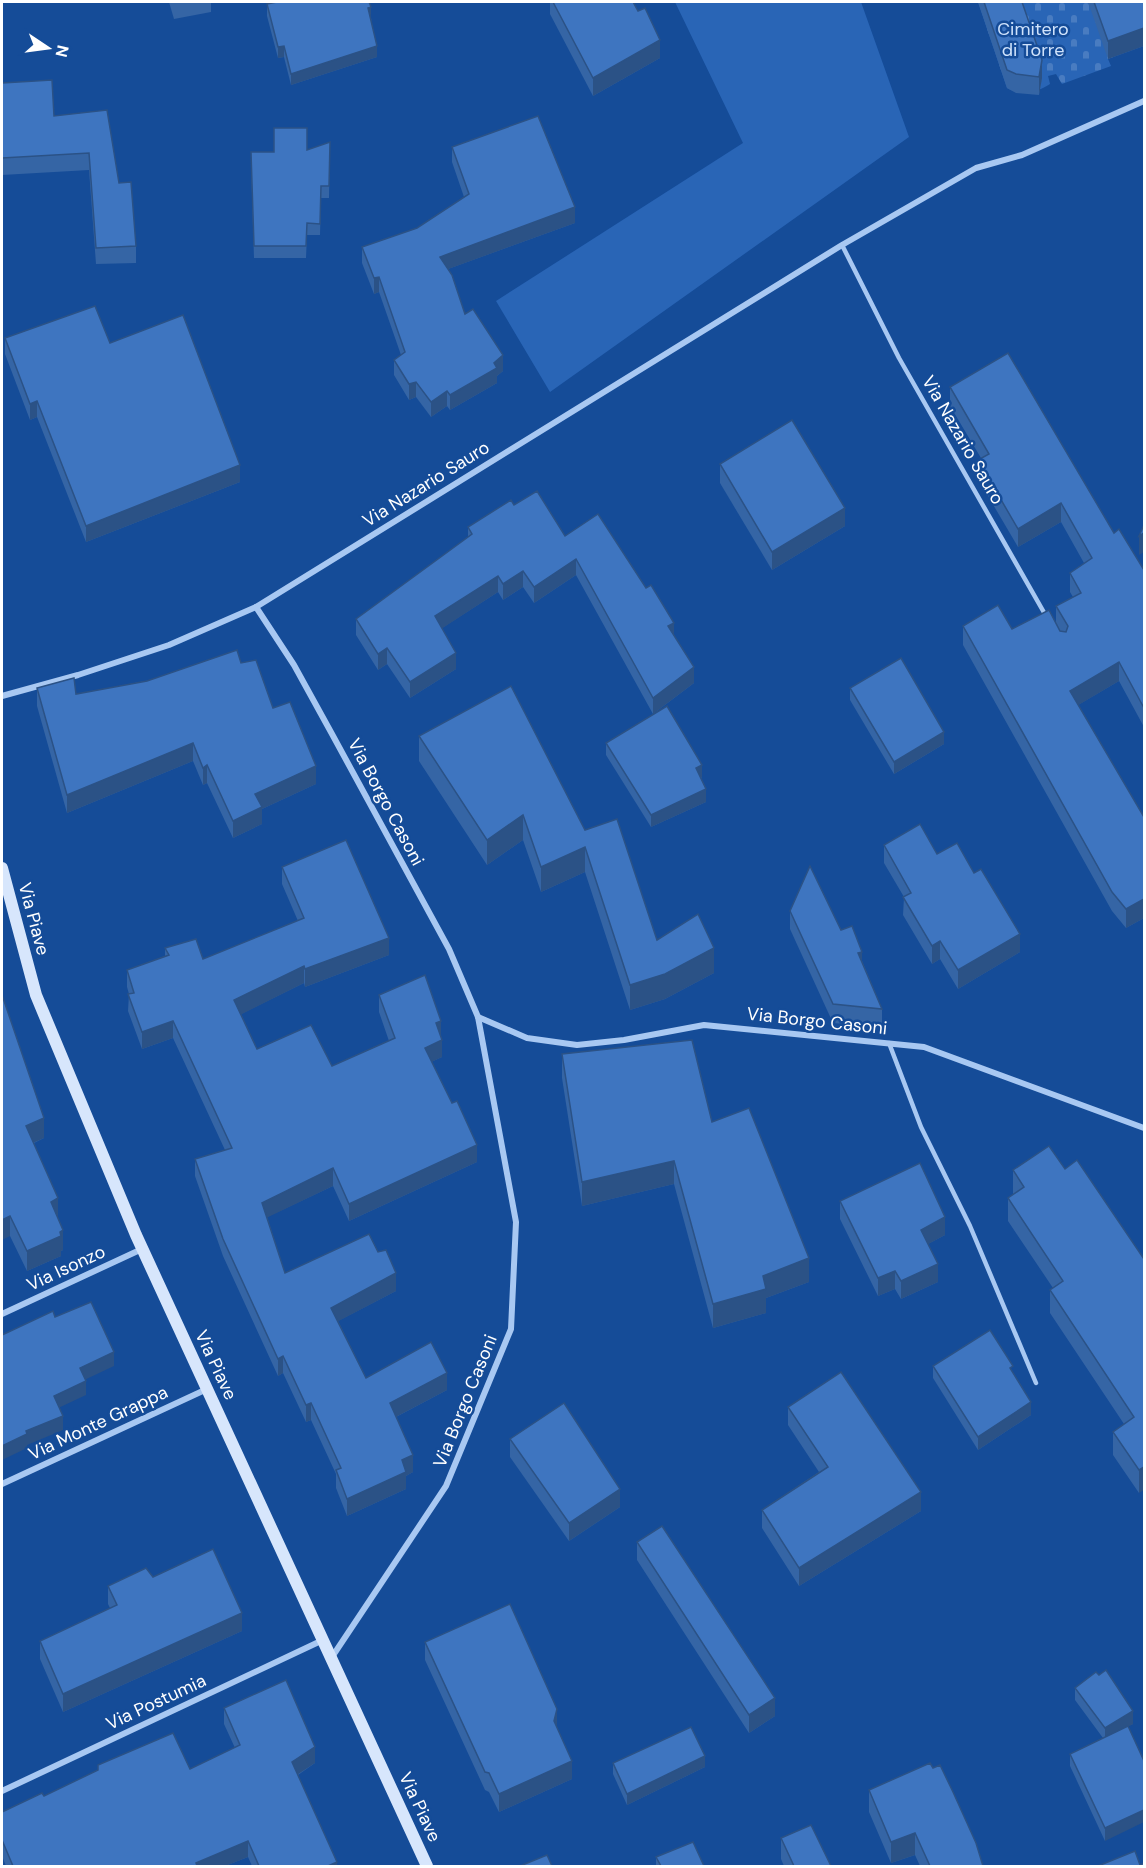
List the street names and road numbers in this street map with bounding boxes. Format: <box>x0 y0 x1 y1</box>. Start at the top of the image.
street label: Via Nazario Sauro <box>916 371 1010 509</box>
street label: Via Nazario Sauro <box>358 435 494 533</box>
street label: Via Borgo Casoni <box>342 734 430 870</box>
street label: Via Piave <box>13 880 55 958</box>
street label: Via Borgo Casoni <box>746 1002 888 1040</box>
street label: Via Isonzo <box>23 1239 109 1297</box>
street label: Via Piave <box>189 1326 243 1404</box>
street label: Via Borgo Casoni <box>427 1331 503 1471</box>
street label: Via Monte Grappa <box>24 1380 172 1466</box>
street label: Via Postumia <box>102 1668 210 1736</box>
street label: Via Piave <box>393 1768 447 1846</box>

